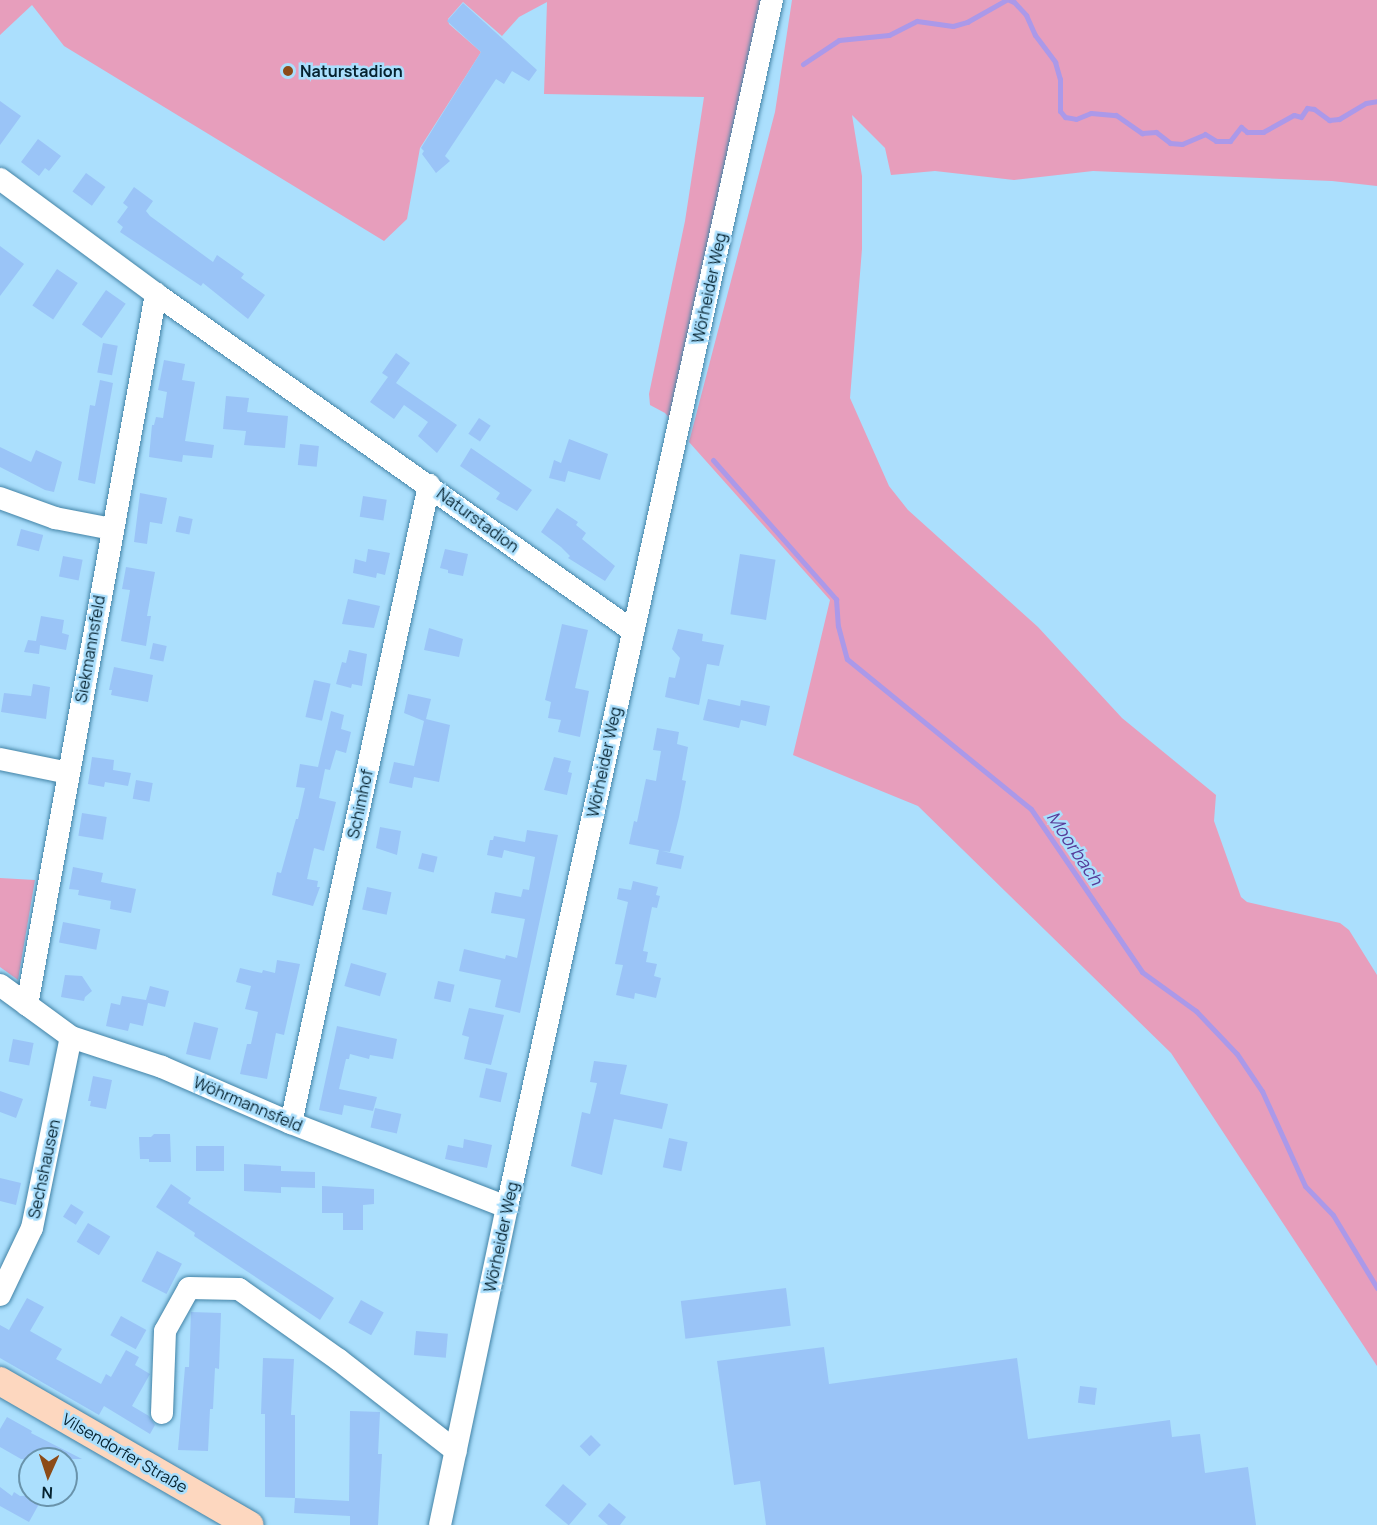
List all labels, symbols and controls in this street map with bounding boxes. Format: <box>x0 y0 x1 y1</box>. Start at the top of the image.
place label: Naturstadion <box>300 61 403 81</box>
marker: Naturstadion <box>281 64 295 78</box>
street label: Wörheider Weg <box>688 231 730 345</box>
street label: Naturstadion <box>433 484 523 556</box>
street label: Siekmannsfeld <box>71 594 109 704</box>
street label: Wörheider Weg <box>583 705 625 819</box>
street label: Schimhof <box>343 768 377 840</box>
water label: Moorbach <box>1042 807 1108 889</box>
street label: Wöhrmannsfeld <box>191 1072 305 1136</box>
street label: Sechshausen <box>24 1118 64 1220</box>
street label: Wörheider Weg <box>480 1180 522 1294</box>
street label: Vilsendorfer Straße <box>59 1409 191 1497</box>
north arrow <box>18 1447 78 1507</box>
text: N <box>41 1482 53 1504</box>

